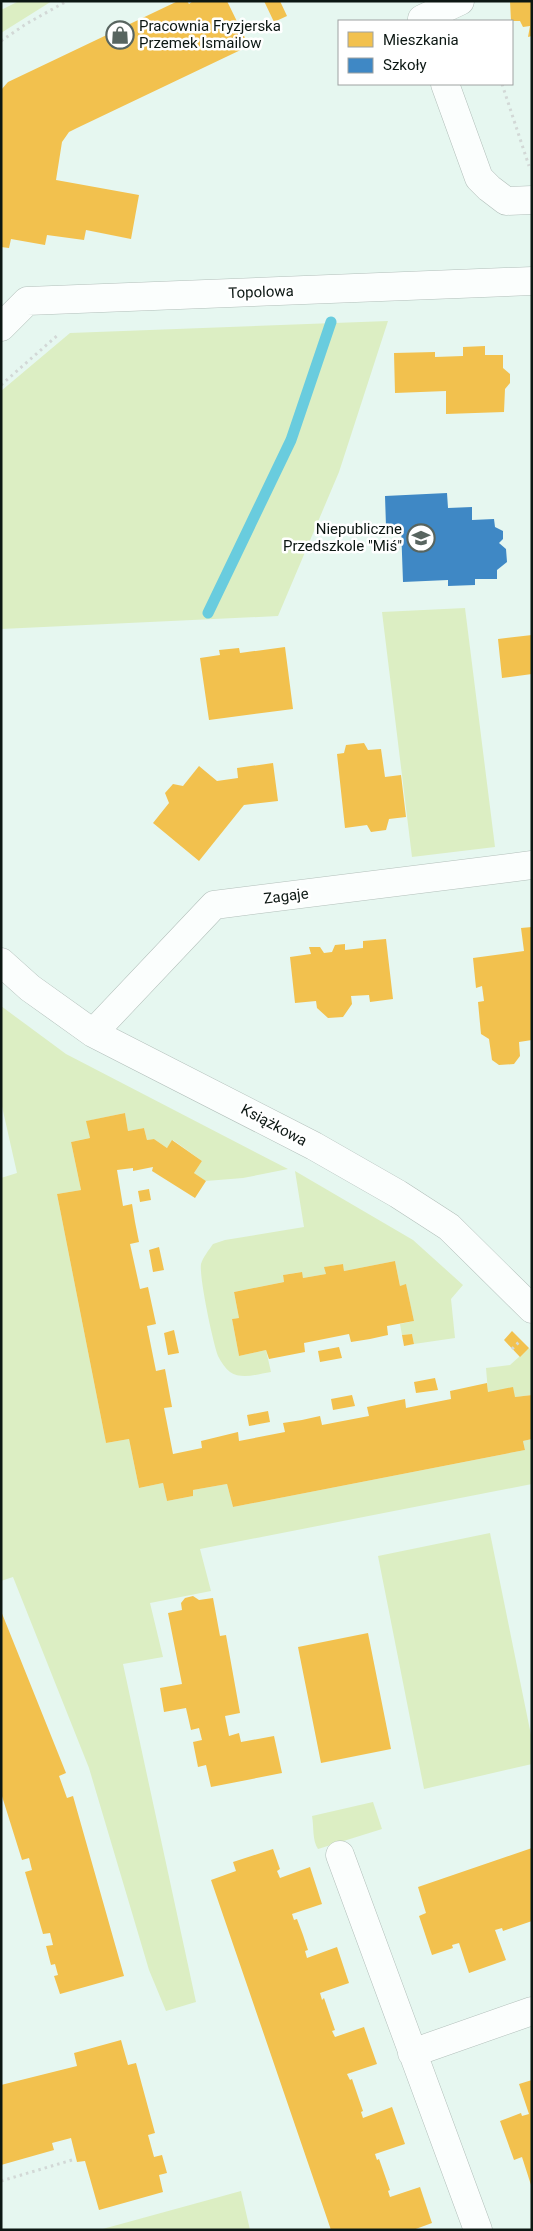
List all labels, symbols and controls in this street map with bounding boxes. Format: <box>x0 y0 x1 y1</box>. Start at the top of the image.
place label: Pracownia Fryzjerska Przemek Ismailow <box>139 17 281 52</box>
shop icon: Pracownia Fryzjerska Przemek Ismailow <box>105 20 135 50</box>
legend <box>338 20 513 85</box>
text: Mieszkania <box>383 31 459 49</box>
text: Szkoły <box>383 56 427 74</box>
street label: Topolowa <box>228 282 294 302</box>
place label: Niepubliczne Przedszkole "Miś" <box>283 520 402 555</box>
school or university icon: Niepubliczne Przedszkole "Miś" <box>406 523 436 553</box>
street label: Zagaje <box>262 884 310 908</box>
street label: Książkowa <box>238 1100 310 1150</box>

